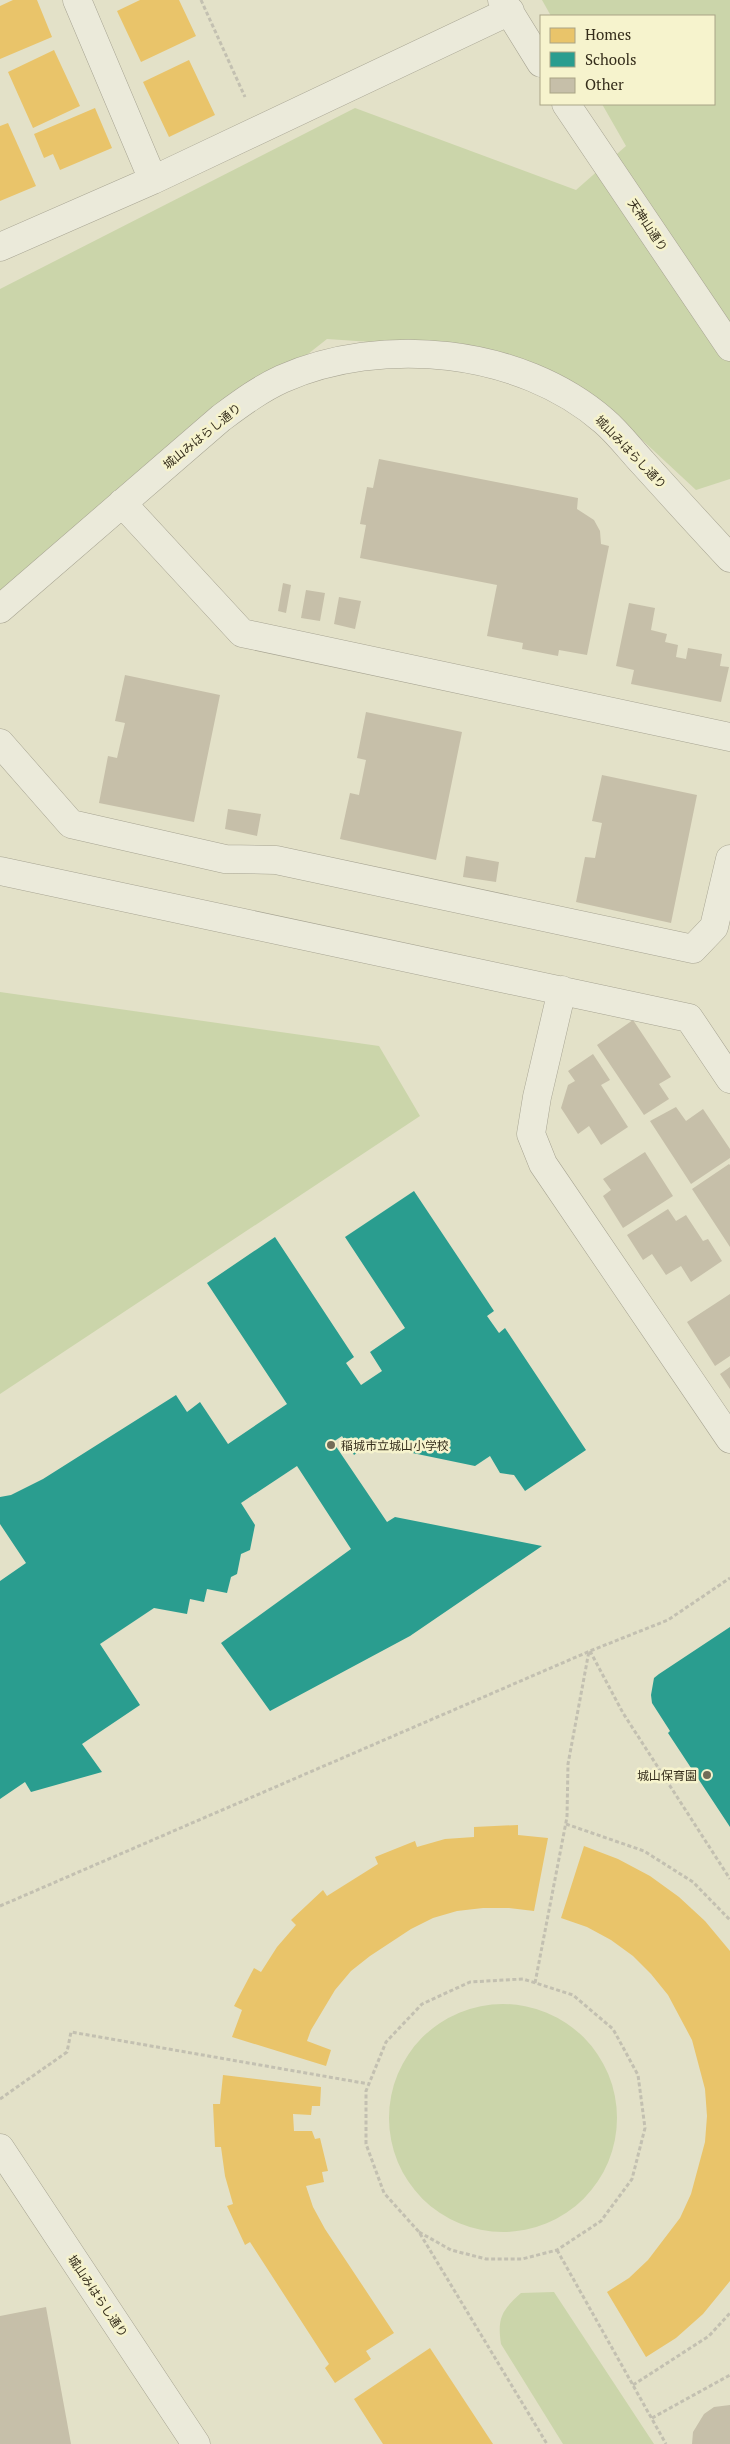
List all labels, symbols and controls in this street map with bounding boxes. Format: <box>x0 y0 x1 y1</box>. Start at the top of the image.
legend <box>540 15 715 105</box>
text: Homes <box>585 24 631 44</box>
text: Schools <box>585 49 636 69</box>
text: Other <box>585 74 624 94</box>
street label: 天神山通り <box>625 196 671 254</box>
street label: 城山みはらし通り <box>160 400 244 472</box>
street label: 城山みはらし通り <box>592 412 670 492</box>
place label: 稲城市立城山小学校 <box>341 1438 449 1453</box>
marker: 稲城市立城山小学校 <box>325 1439 337 1451</box>
place label: 城山保育園 <box>637 1768 697 1783</box>
marker: 城山保育園 <box>701 1769 713 1781</box>
street label: 城山みはらし通り <box>65 2252 131 2340</box>

